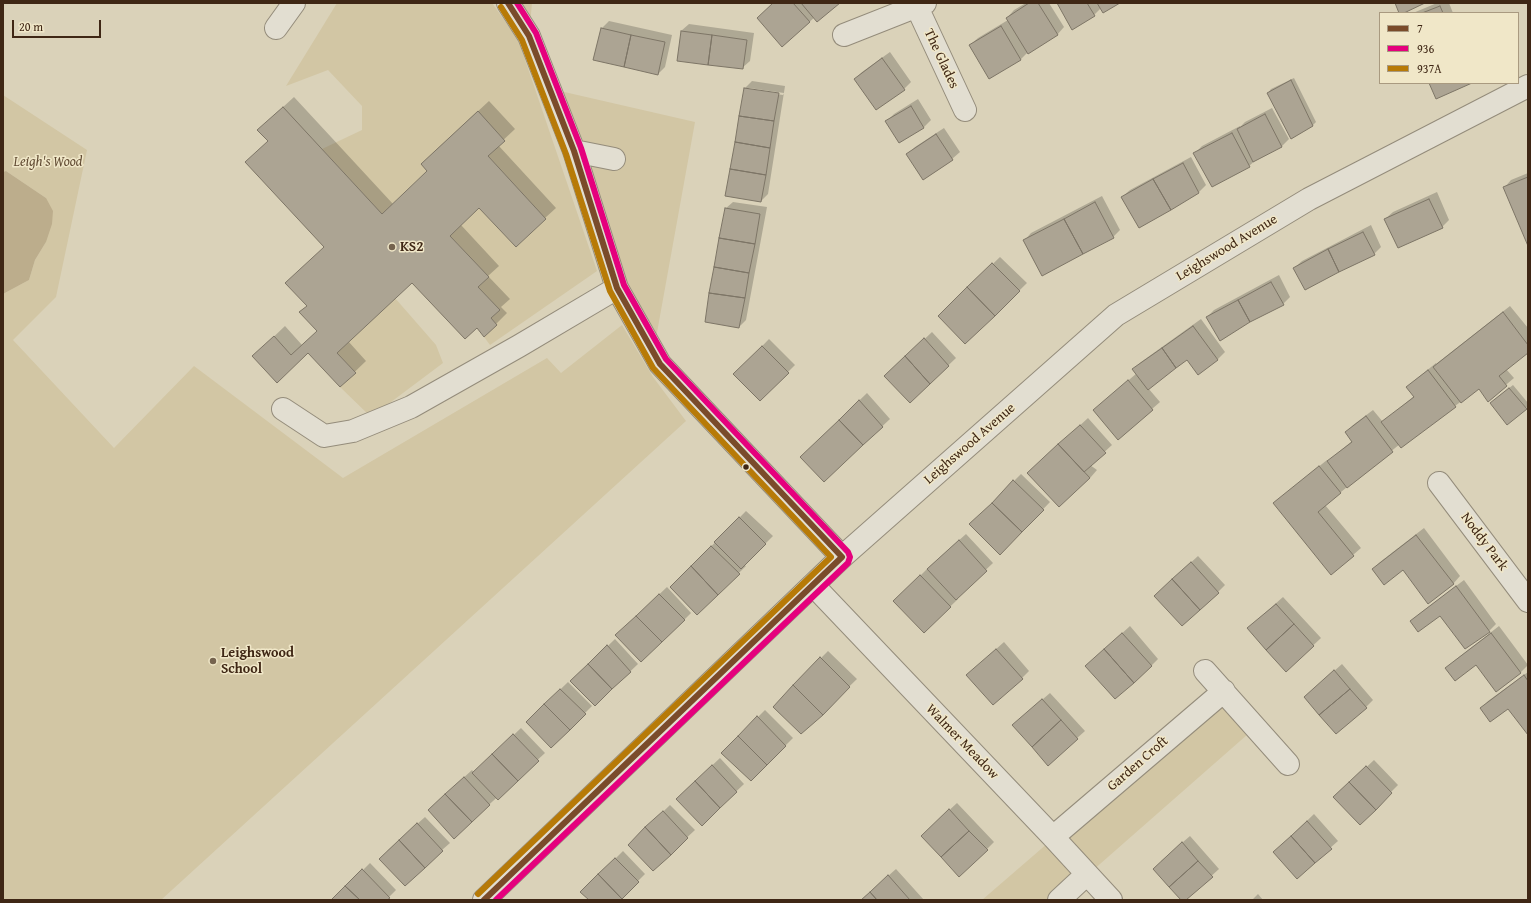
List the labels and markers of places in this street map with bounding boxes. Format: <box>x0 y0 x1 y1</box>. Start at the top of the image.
place label: KS2 <box>400 239 423 255</box>
marker: KS2 <box>387 242 397 252</box>
unlabelled marker <box>741 462 751 472</box>
place label: Leighswood School <box>221 645 294 678</box>
marker: Leighswood School <box>208 656 218 666</box>

